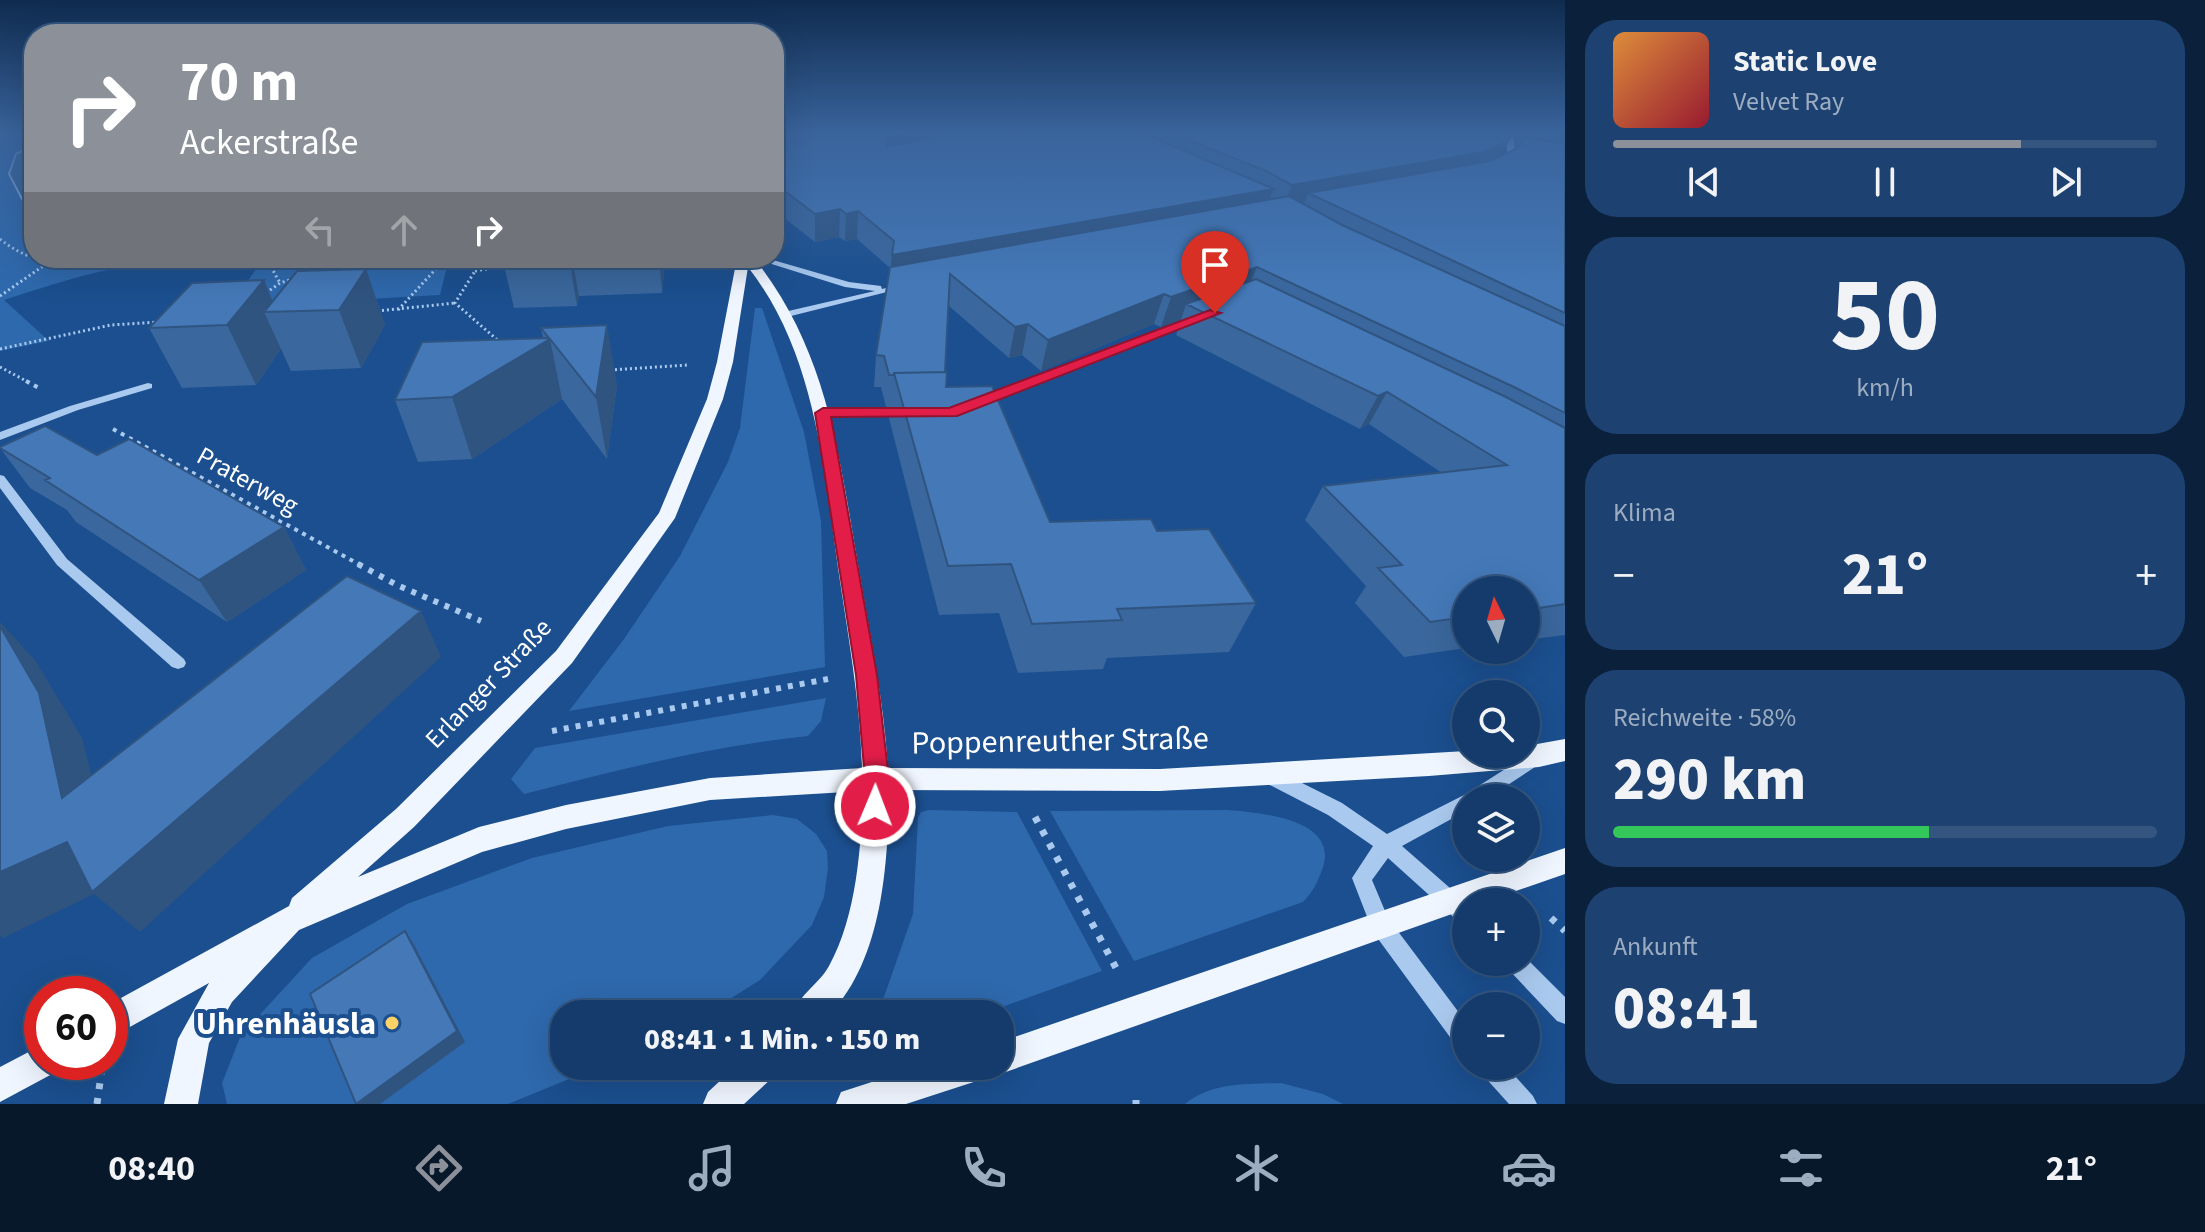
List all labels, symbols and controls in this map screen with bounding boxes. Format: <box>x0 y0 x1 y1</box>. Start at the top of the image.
text: Static Love <box>1733 40 1877 83</box>
text: 70 m <box>180 43 298 122</box>
icon: right <box>48 56 152 160</box>
text: Velvet Ray <box>1733 83 1844 120</box>
text: Ackerstraße <box>180 117 358 168</box>
icon: previous <box>1682 160 1726 204</box>
icon: pause <box>1863 160 1907 204</box>
icon: next <box>2044 160 2088 204</box>
icon: left <box>298 208 342 252</box>
icon: ahead <box>382 208 426 252</box>
icon: right <box>466 208 510 252</box>
pin <box>1181 231 1249 313</box>
icon: arrive <box>1193 243 1237 287</box>
text: 50 <box>1830 243 1940 391</box>
text: km/h <box>1856 369 1914 406</box>
street label: Praterweg <box>190 437 305 524</box>
text: Klima <box>1613 494 1676 531</box>
text: 21° <box>1842 533 1928 618</box>
text: − <box>1613 545 1635 608</box>
text: + <box>2135 545 2157 608</box>
north arrow <box>1452 576 1540 664</box>
map controls <box>1452 576 1540 1080</box>
street label: Erlanger Straße <box>417 610 560 757</box>
button: search <box>1452 680 1540 768</box>
text: Reichweite · 58% <box>1613 699 1796 736</box>
street label: Poppenreuther Straße <box>911 715 1209 767</box>
text: 290 km <box>1613 738 1806 823</box>
position arrow <box>833 764 917 848</box>
button: layers <box>1452 784 1540 872</box>
button: + <box>1452 888 1540 976</box>
text: Ankunft <box>1613 928 1698 965</box>
text: 08:41 <box>1613 967 1760 1052</box>
speed limit sign: 60 <box>24 976 128 1080</box>
button: − <box>1452 992 1540 1080</box>
place label: Uhrenhäusla <box>196 1001 376 1047</box>
marker: Uhrenhäusla <box>383 1014 401 1032</box>
text: 08:41 · 1 Min. · 150 m <box>644 1018 920 1061</box>
icon: directions <box>411 1140 467 1196</box>
icon: music <box>684 1140 740 1196</box>
icon: phone <box>956 1140 1012 1196</box>
icon: climate <box>1229 1140 1285 1196</box>
icon: car <box>1501 1140 1557 1196</box>
icon: filters <box>1773 1140 1829 1196</box>
text: 08:40 <box>108 1143 195 1194</box>
text: 21° <box>2046 1143 2097 1194</box>

